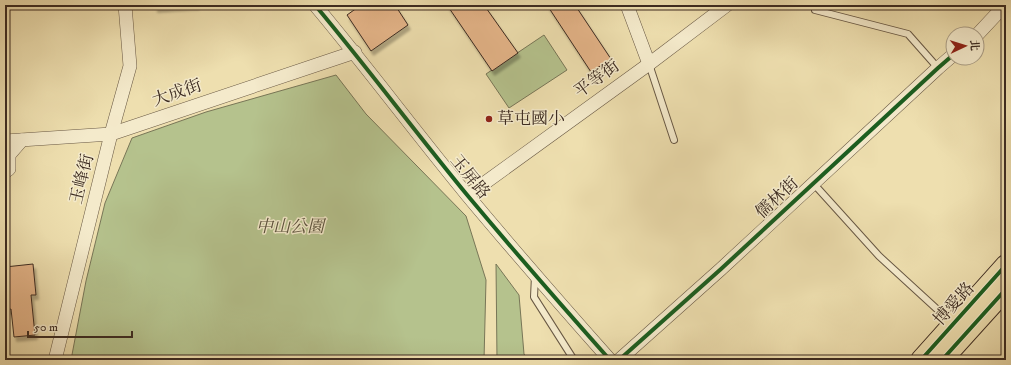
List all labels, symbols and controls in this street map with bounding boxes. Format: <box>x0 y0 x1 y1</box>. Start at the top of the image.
north arrow <box>945 26 985 66</box>
text: 北 <box>967 39 981 51</box>
street label: 平等街 <box>570 55 624 103</box>
street label: 大成街 <box>149 74 205 112</box>
place label: 草屯國小 <box>497 108 565 130</box>
marker: 草屯國小 <box>484 114 494 124</box>
street label: 玉屏路 <box>445 150 495 204</box>
street label: 玉峰街 <box>65 152 99 206</box>
street label: 儒林街 <box>751 173 803 223</box>
park label: 中山公園 <box>256 216 327 238</box>
street label: 博愛路 <box>929 278 979 330</box>
scale bar <box>28 313 132 339</box>
text: 50 m <box>34 320 58 335</box>

